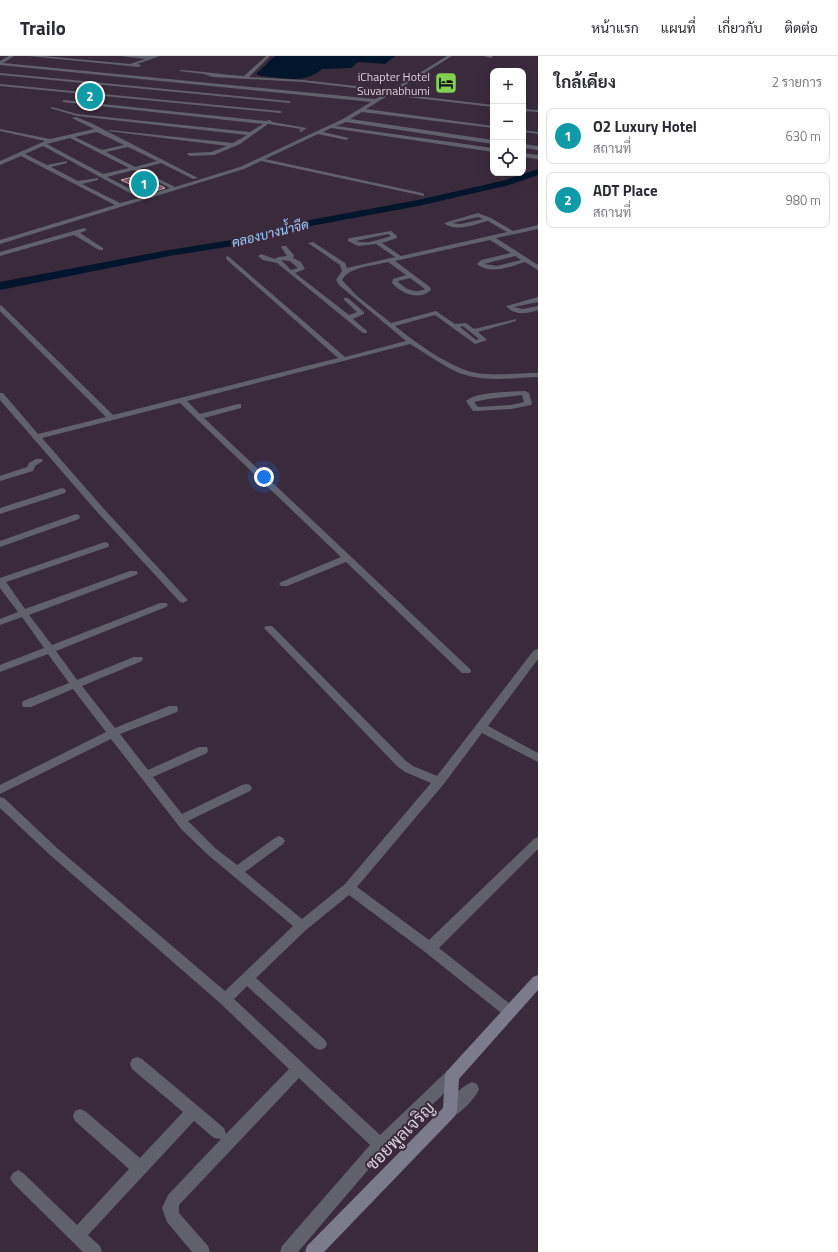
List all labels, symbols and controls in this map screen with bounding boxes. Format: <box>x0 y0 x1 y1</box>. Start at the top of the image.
text: Trailo <box>20 13 66 42</box>
text: หน้าแรก <box>591 17 639 38</box>
text: แผนที่ <box>661 17 696 38</box>
text: เกี่ยวกับ <box>718 17 762 38</box>
text: ติดต่อ <box>784 17 818 38</box>
place label: iChapter Hotel Suvarnabhumi <box>357 67 430 100</box>
map controls <box>490 68 526 176</box>
button: + <box>490 68 526 104</box>
text: ใกล้เคียง <box>554 69 616 95</box>
hotel icon: iChapter Hotel Suvarnabhumi <box>433 70 459 96</box>
text: 2 รายการ <box>772 72 822 92</box>
pin: 2 <box>77 81 103 111</box>
button: − <box>490 104 526 140</box>
text: O2 Luxury Hotel <box>593 115 697 138</box>
text: 1 <box>564 126 572 146</box>
text: 630 m <box>785 126 821 146</box>
text: สถานที่ <box>593 138 631 158</box>
button: locate <box>490 140 526 176</box>
pin: 1 <box>131 169 157 199</box>
text: ADT Place <box>593 179 658 202</box>
text: 2 <box>564 190 572 210</box>
text: 980 m <box>785 190 821 210</box>
text: สถานที่ <box>593 202 631 222</box>
water label: คลองบางน้ำจืด <box>229 212 311 252</box>
your location <box>254 467 274 487</box>
street label: ซอยพูลเจริญ <box>359 1095 441 1177</box>

